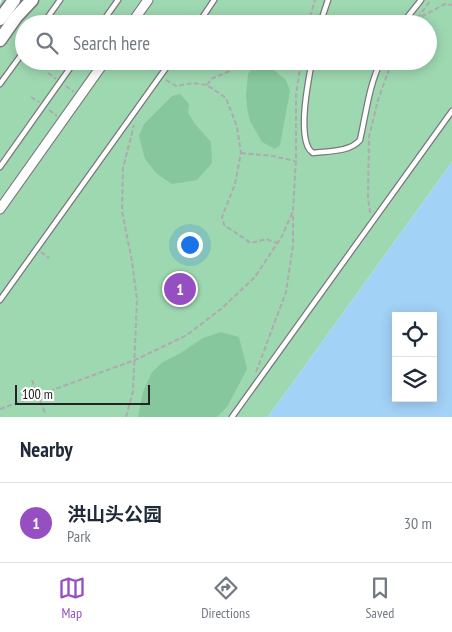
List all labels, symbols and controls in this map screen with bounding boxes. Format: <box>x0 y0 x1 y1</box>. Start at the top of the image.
search box <box>15 15 437 70</box>
icon: search <box>33 29 61 57</box>
text: Search here <box>73 31 150 55</box>
your location <box>177 232 203 258</box>
pin: 1 <box>164 270 196 308</box>
map controls <box>392 312 437 402</box>
button: locate <box>392 312 437 357</box>
button: layers <box>392 357 437 402</box>
scale bar <box>15 382 150 405</box>
text: 100 m <box>22 385 53 403</box>
text: Nearby <box>20 436 73 463</box>
text: 洪山头公园 <box>67 502 162 526</box>
text: 1 <box>32 513 40 533</box>
text: 30 m <box>404 513 432 533</box>
text: Park <box>67 526 91 546</box>
tab: Map <box>58 574 86 622</box>
tab: Directions <box>201 574 250 622</box>
tab: Saved <box>365 574 394 622</box>

